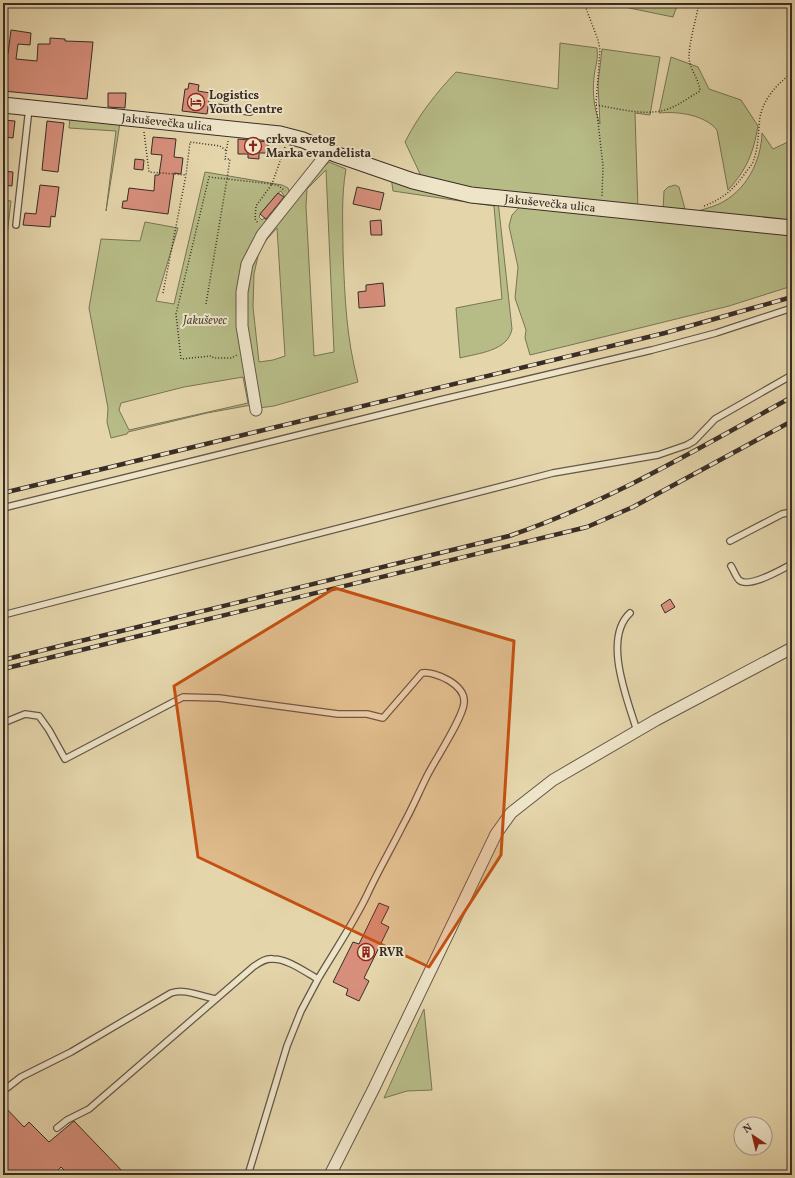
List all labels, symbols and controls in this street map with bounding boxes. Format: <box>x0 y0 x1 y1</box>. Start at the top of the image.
place label: Logistics Youth Centre <box>209 88 283 118</box>
hotel icon: Logistics Youth Centre <box>186 92 206 112</box>
street label: Jakuševečka ulica <box>121 110 213 136</box>
place label: crkva svetog Marka evanđelista <box>266 132 372 162</box>
church icon: crkva svetog Marka evanđelista <box>243 136 263 156</box>
street label: Jakuševečka ulica <box>504 192 596 217</box>
park label: Jakuševec <box>182 313 228 329</box>
building icon: RVR <box>356 942 376 962</box>
place label: RVR <box>379 945 404 961</box>
north arrow <box>733 1116 773 1156</box>
text: N <box>741 1121 756 1137</box>

